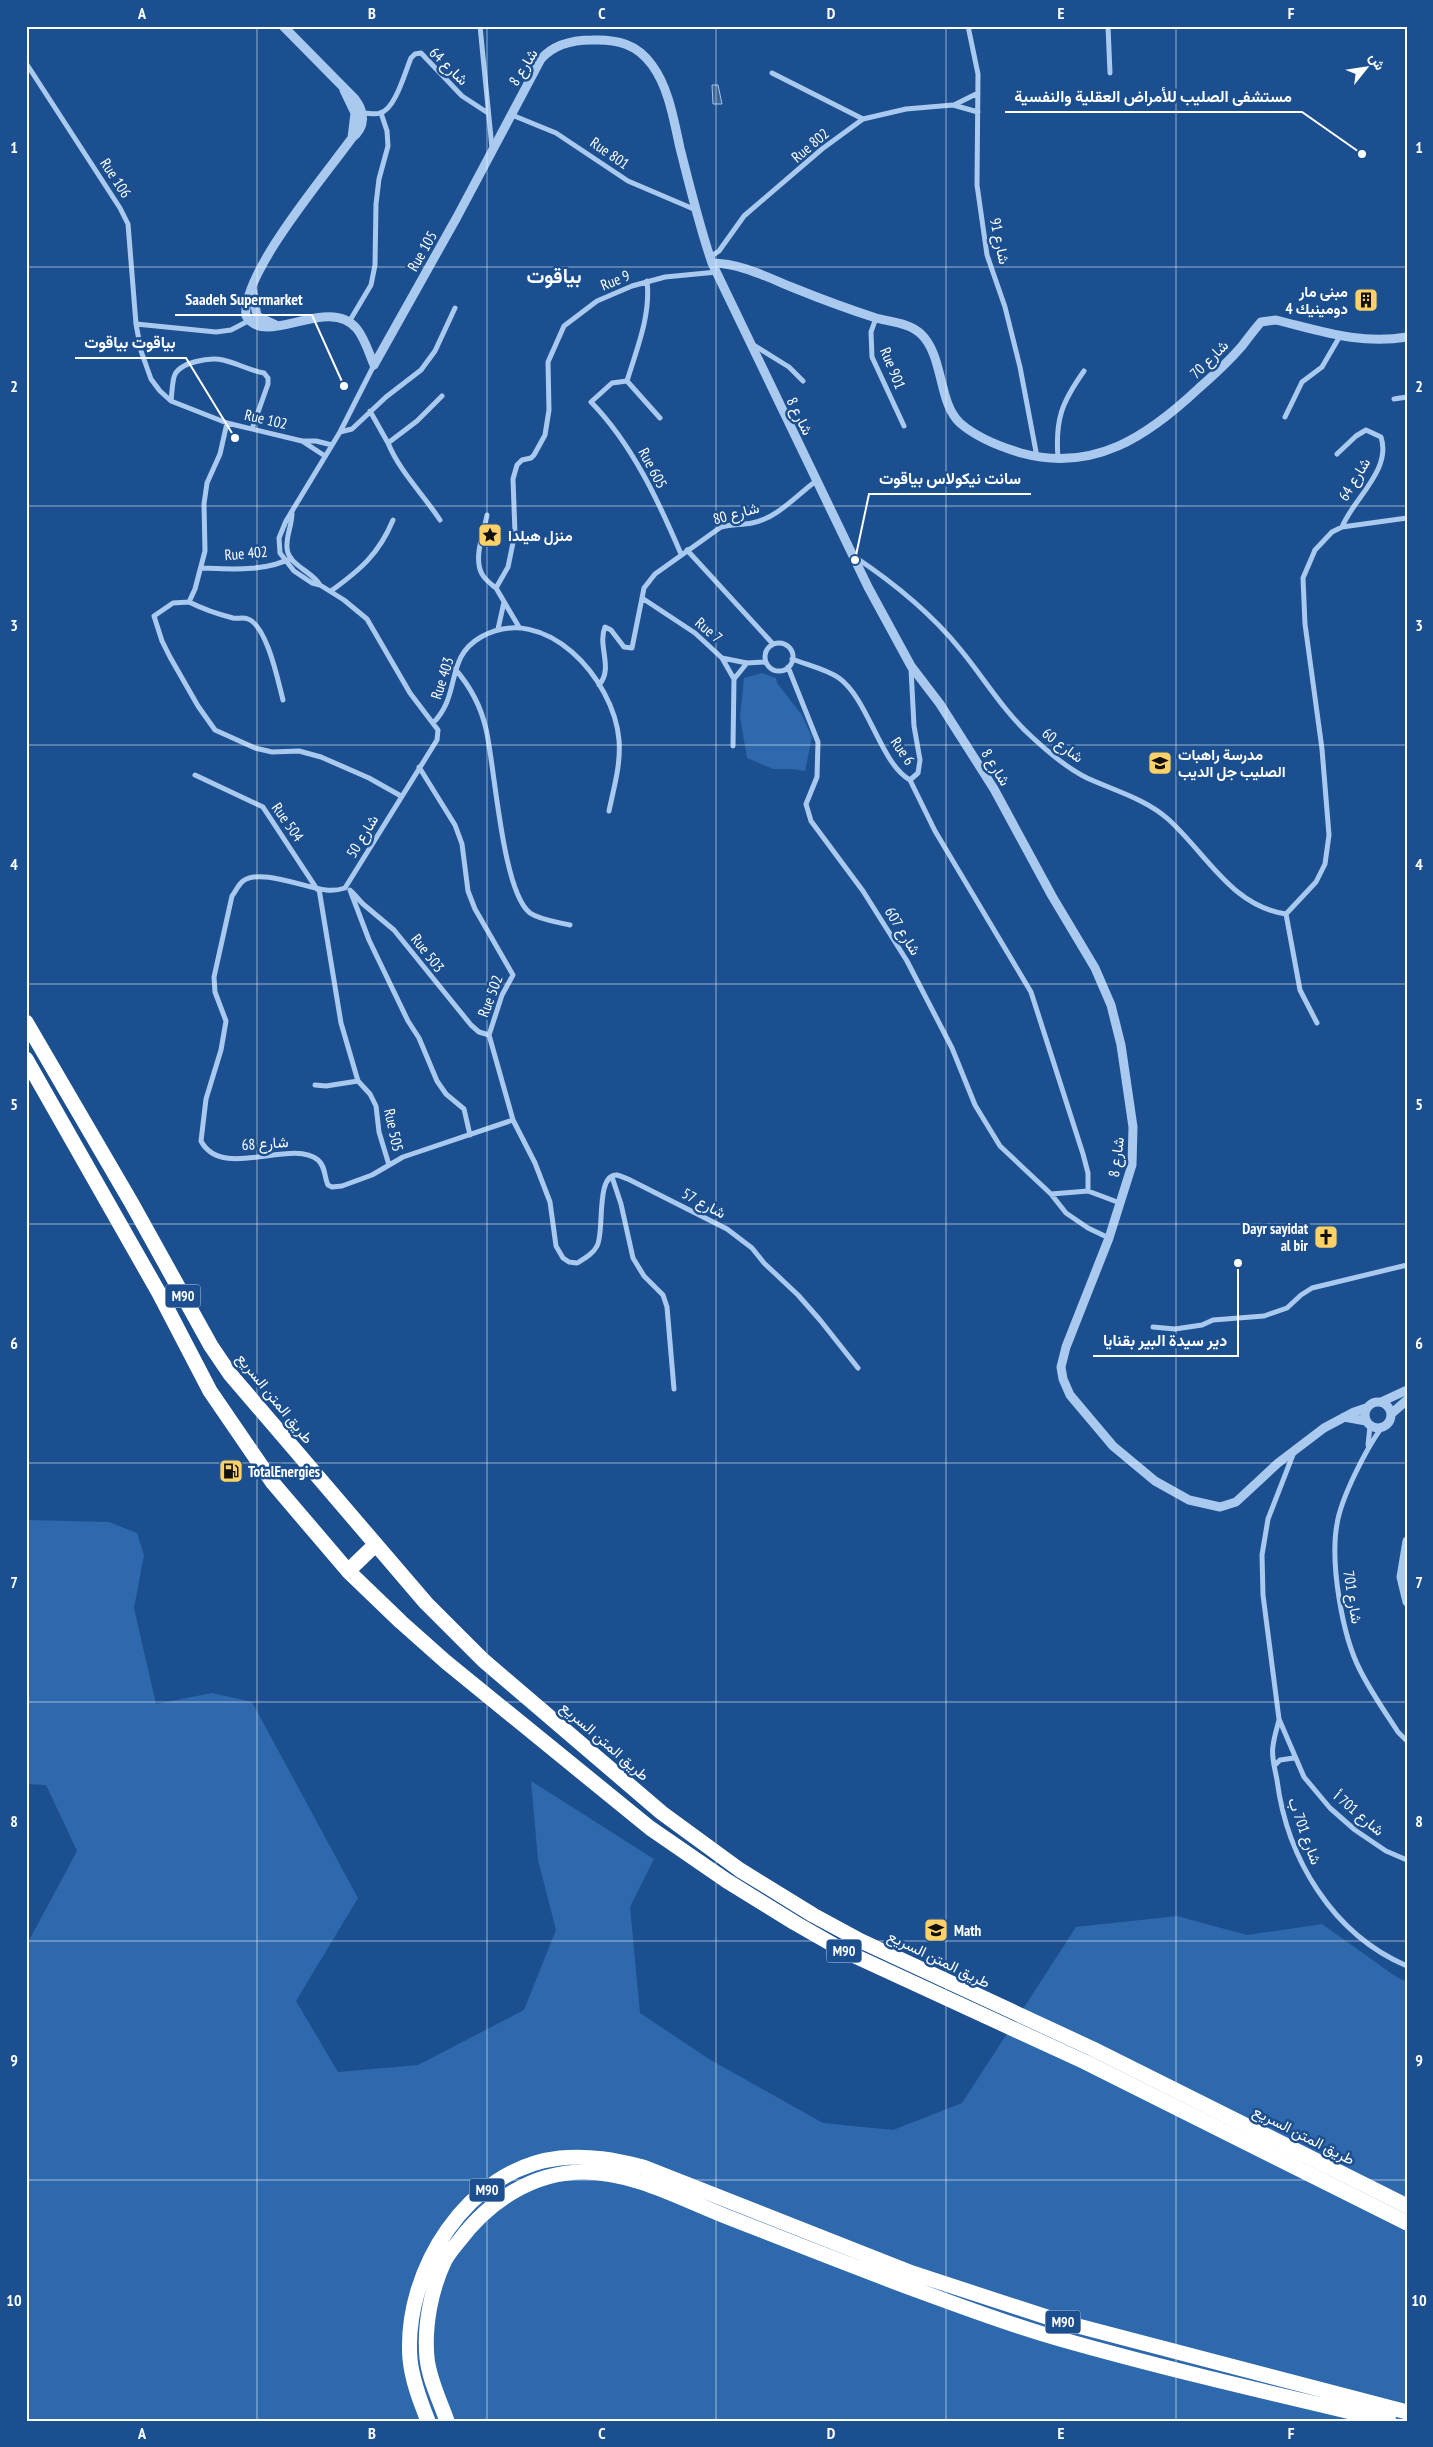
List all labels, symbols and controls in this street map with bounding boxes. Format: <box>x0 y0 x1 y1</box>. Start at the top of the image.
text: A <box>137 3 147 23</box>
text: B <box>368 3 376 23</box>
text: C <box>598 3 606 23</box>
text: D <box>827 3 836 23</box>
text: E <box>1058 3 1065 23</box>
text: F <box>1288 3 1295 23</box>
north arrow <box>1340 42 1390 92</box>
street label: شارع 64 <box>424 43 473 91</box>
street label: شارع 8 <box>504 45 543 90</box>
text: ش <box>1365 50 1389 73</box>
callout: مستشفى الصليب للأمراض العقلية والنفسية <box>1005 81 1302 112</box>
text: مستشفى الصليب للأمراض العقلية والنفسية <box>1014 86 1292 107</box>
street label: Rue 802 <box>787 124 833 166</box>
street label: Rue 801 <box>587 133 633 173</box>
text: 1 <box>10 137 18 157</box>
text: 1 <box>1415 137 1423 157</box>
street label: Rue 106 <box>96 155 136 202</box>
street label: شارع 91 <box>984 216 1014 266</box>
street label: Rue 105 <box>403 227 441 275</box>
district label: بياقوت <box>526 263 582 289</box>
street label: Rue 9 <box>598 266 632 294</box>
place label: مبنى مار دومينيك 4 <box>1285 282 1348 318</box>
callout: Saadeh Supermarket <box>175 284 312 315</box>
building icon: مبنى مار دومينيك 4 <box>1353 287 1379 313</box>
text: Saadeh Supermarket <box>185 289 303 309</box>
callout: بياقوت بياقوت <box>75 327 186 358</box>
text: بياقوت بياقوت <box>84 332 176 353</box>
street label: شارع 70 <box>1186 336 1234 384</box>
street label: Rue 901 <box>876 344 910 392</box>
text: 2 <box>10 376 18 396</box>
text: 2 <box>1415 376 1423 396</box>
street label: شارع 8 <box>781 394 817 439</box>
street label: Rue 102 <box>243 405 289 433</box>
street label: Rue 605 <box>634 444 672 492</box>
street label: شارع 64 <box>1334 454 1376 505</box>
callout: سانت نيكولاس بياقوت <box>869 463 1031 494</box>
text: سانت نيكولاس بياقوت <box>879 468 1021 489</box>
street label: شارع 80 <box>711 498 762 530</box>
place icon: منزل هيلدا <box>477 522 503 548</box>
place label: منزل هيلدا <box>508 526 573 545</box>
street label: Rue 402 <box>224 542 268 564</box>
street label: Rue 7 <box>691 613 727 647</box>
text: 3 <box>10 615 18 635</box>
text: 3 <box>1415 615 1423 635</box>
street label: Rue 403 <box>426 654 458 702</box>
street label: شارع 60 <box>1037 723 1088 768</box>
street label: Rue 6 <box>887 733 919 769</box>
street label: شارع 8 <box>976 745 1015 790</box>
place label: مدرسة راهبات الصليب جل الديب <box>1178 745 1286 781</box>
school or university icon: مدرسة راهبات الصليب جل الديب <box>1147 750 1173 776</box>
street label: Rue 504 <box>268 799 308 845</box>
street label: شارع 50 <box>342 811 384 862</box>
text: 4 <box>10 854 18 874</box>
text: 4 <box>1415 854 1423 874</box>
street label: شارع 607 <box>879 903 925 960</box>
street label: Rue 503 <box>407 930 449 976</box>
street label: Rue 502 <box>473 972 507 1020</box>
text: 5 <box>10 1094 18 1114</box>
text: 5 <box>1415 1094 1423 1114</box>
street label: Rue 505 <box>380 1107 408 1153</box>
street label: شارع 68 <box>241 1132 289 1156</box>
street label: شارع 8 <box>1104 1136 1130 1178</box>
street label: شارع 57 <box>678 1184 729 1224</box>
place label: Dayr sayidat al bir <box>1242 1219 1309 1255</box>
church icon: Dayr sayidat al bir <box>1313 1224 1339 1250</box>
road number: M90 <box>166 1284 200 1308</box>
callout: دير سيدة البير بقنايا <box>1093 1325 1238 1356</box>
text: دير سيدة البير بقنايا <box>1103 1330 1227 1351</box>
text: 6 <box>10 1333 18 1353</box>
text: 6 <box>1415 1333 1423 1353</box>
street label: طريق المتن السريع <box>231 1349 318 1449</box>
fuel station icon: TotalEnergies <box>218 1458 244 1484</box>
place label: TotalEnergies <box>248 1462 320 1481</box>
street label: شارع 701 <box>1337 1569 1367 1625</box>
text: 7 <box>10 1572 18 1592</box>
text: 7 <box>1415 1572 1423 1592</box>
street label: طريق المتن السريع <box>555 1697 653 1786</box>
street label: شارع 701 أ <box>1329 1786 1388 1841</box>
street label: شارع 701 ب <box>1282 1795 1326 1868</box>
text: 8 <box>10 1811 18 1831</box>
text: 8 <box>1415 1811 1423 1831</box>
school or university icon: Math <box>923 1917 949 1943</box>
place label: Math <box>954 1921 982 1940</box>
street label: طريق المتن السريع <box>884 1926 993 1994</box>
road number: M90 <box>826 1940 862 1962</box>
text: 9 <box>10 2050 18 2070</box>
text: 9 <box>1415 2050 1423 2070</box>
street label: طريق المتن السريع <box>1249 2101 1358 2171</box>
road number: M90 <box>470 2178 504 2202</box>
text: 10 <box>6 2290 22 2310</box>
text: 10 <box>1411 2290 1427 2310</box>
road number: M90 <box>1046 2310 1080 2334</box>
text: A <box>137 2423 147 2443</box>
text: B <box>368 2423 376 2443</box>
text: C <box>598 2423 606 2443</box>
text: D <box>827 2423 836 2443</box>
text: E <box>1058 2423 1065 2443</box>
text: F <box>1288 2423 1295 2443</box>

